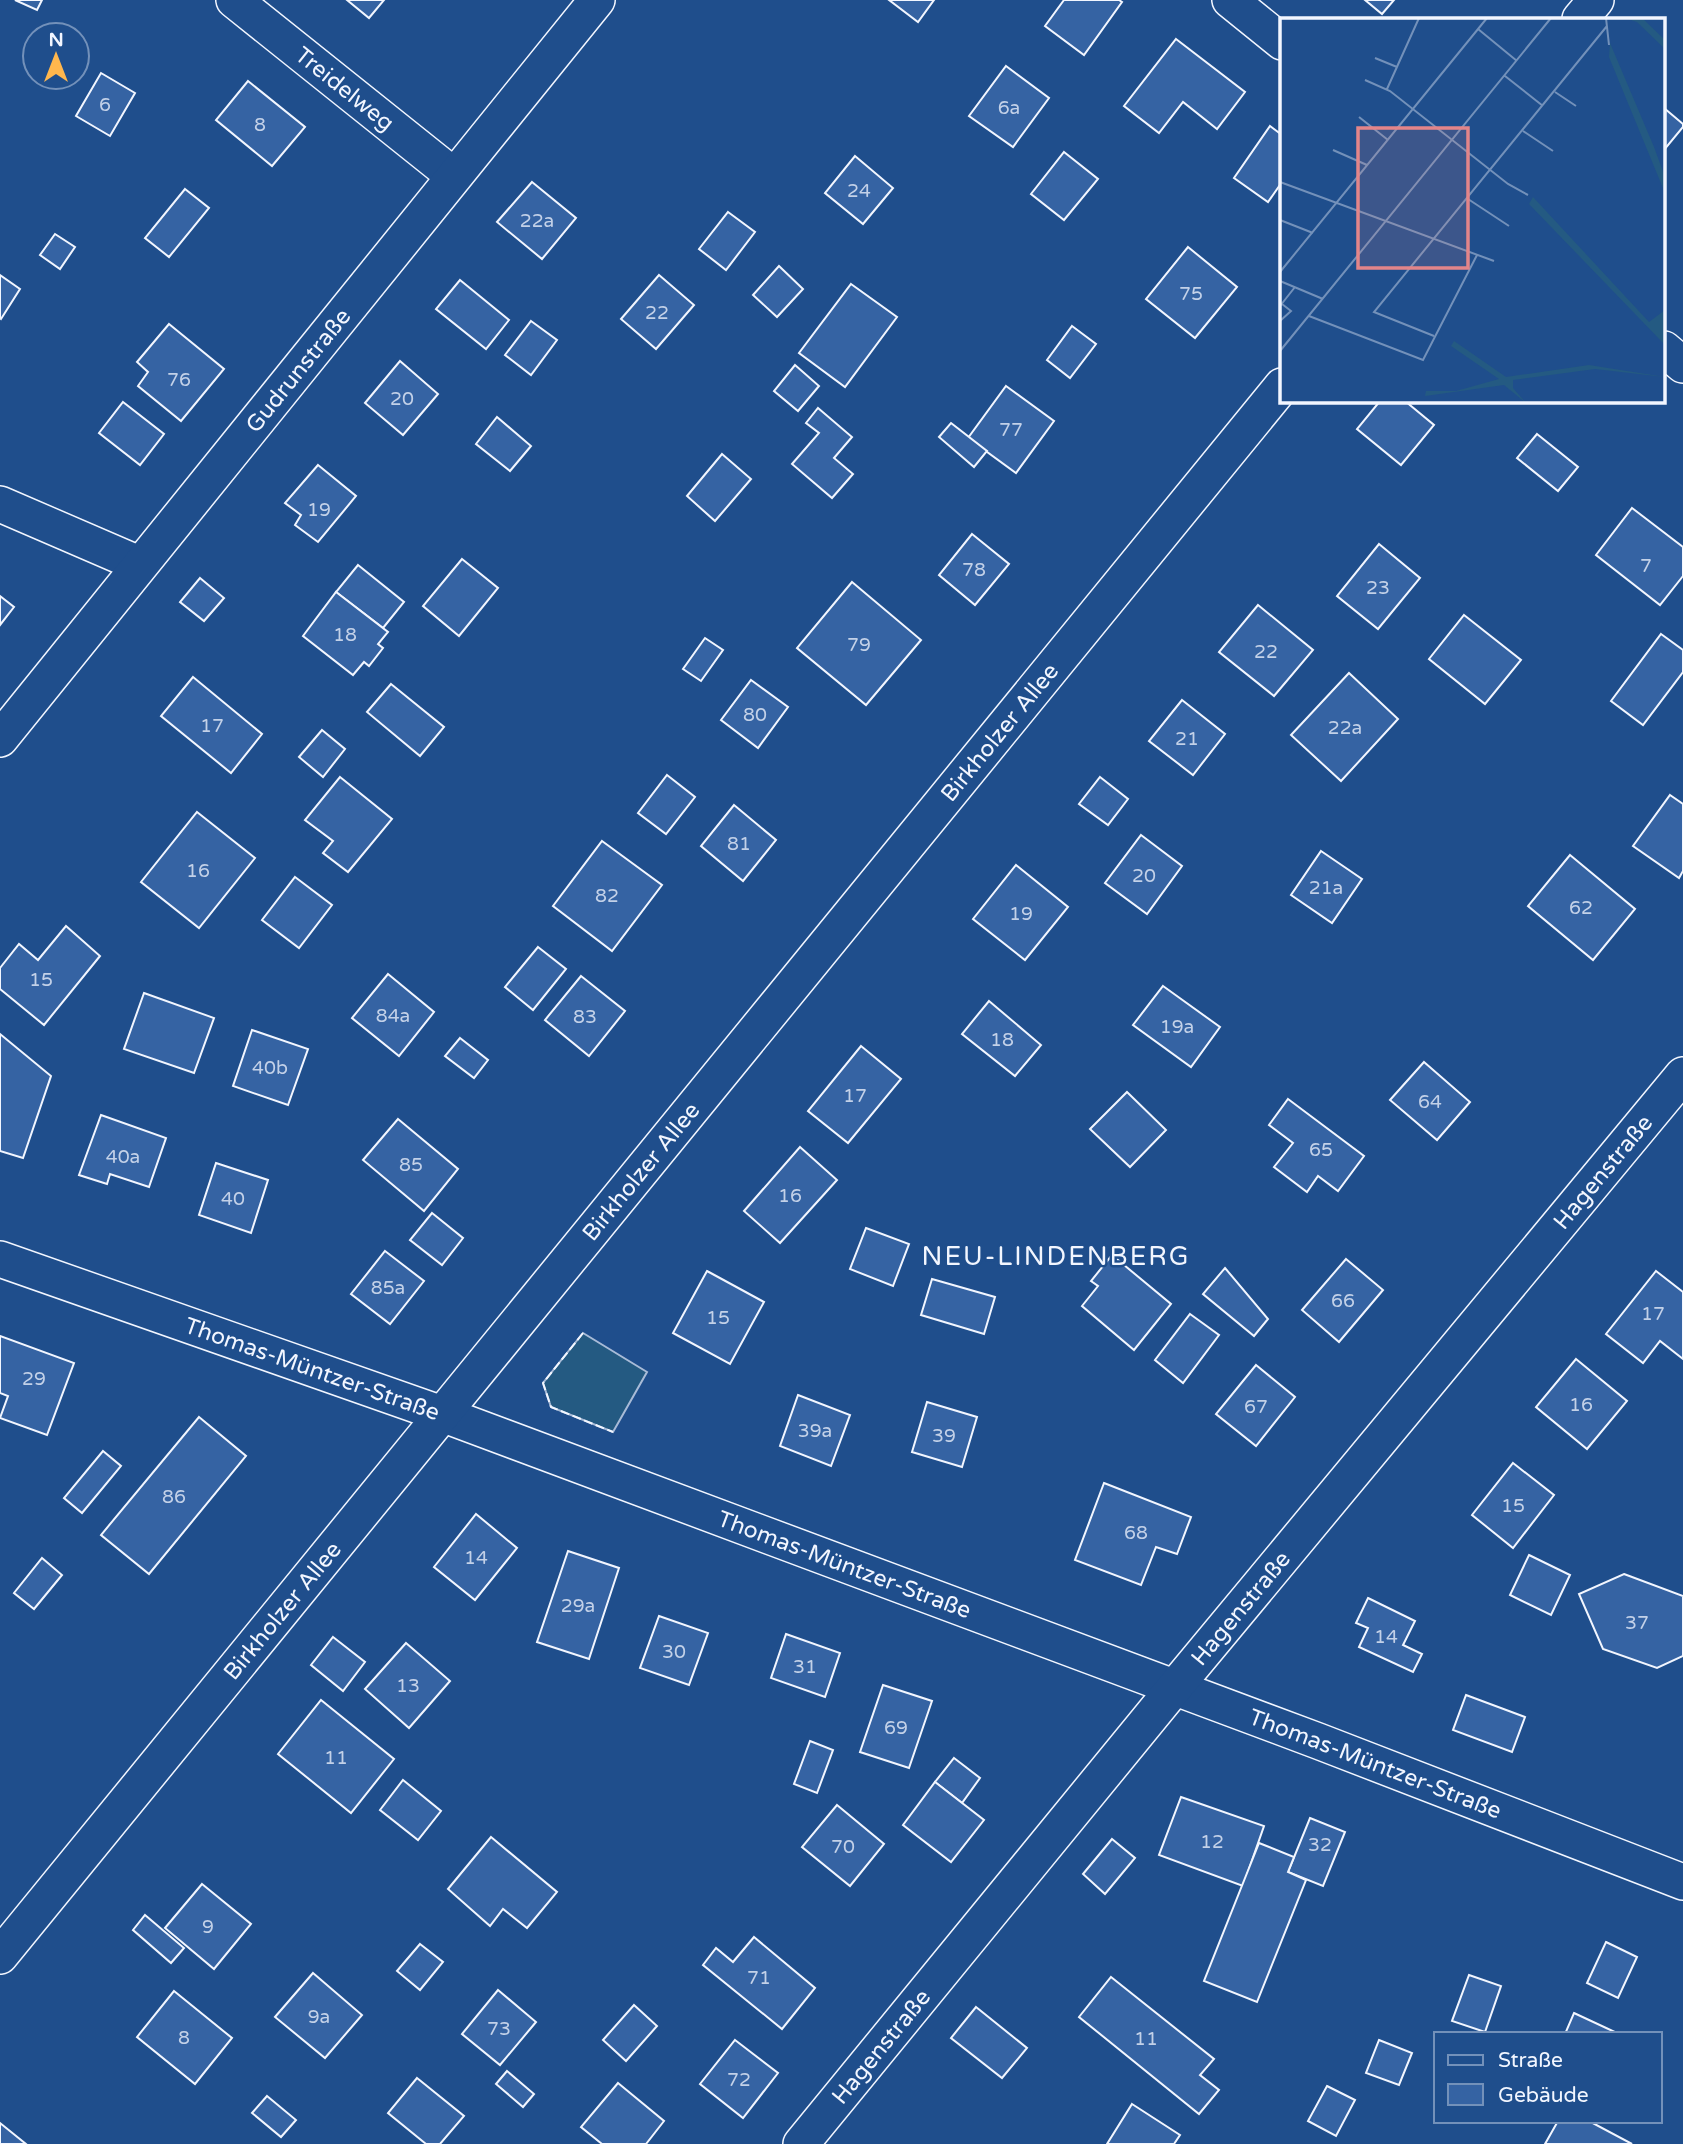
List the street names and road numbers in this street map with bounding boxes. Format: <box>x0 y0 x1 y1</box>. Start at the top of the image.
street label: Treidelweg <box>289 41 399 138</box>
street label: Gudrunstraße <box>240 303 357 439</box>
street label: Birkholzer Allee <box>935 658 1065 808</box>
street label: Birkholzer Allee <box>577 1097 706 1247</box>
street label: Hagenstraße <box>1548 1110 1659 1235</box>
street label: Thomas-Müntzer-Straße <box>181 1312 443 1427</box>
street label: Thomas-Müntzer-Straße <box>714 1505 975 1625</box>
street label: Birkholzer Allee <box>218 1536 348 1686</box>
street label: Hagenstraße <box>1186 1546 1297 1672</box>
street label: Thomas-Müntzer-Straße <box>1245 1703 1505 1826</box>
street label: Hagenstraße <box>826 1984 937 2110</box>

